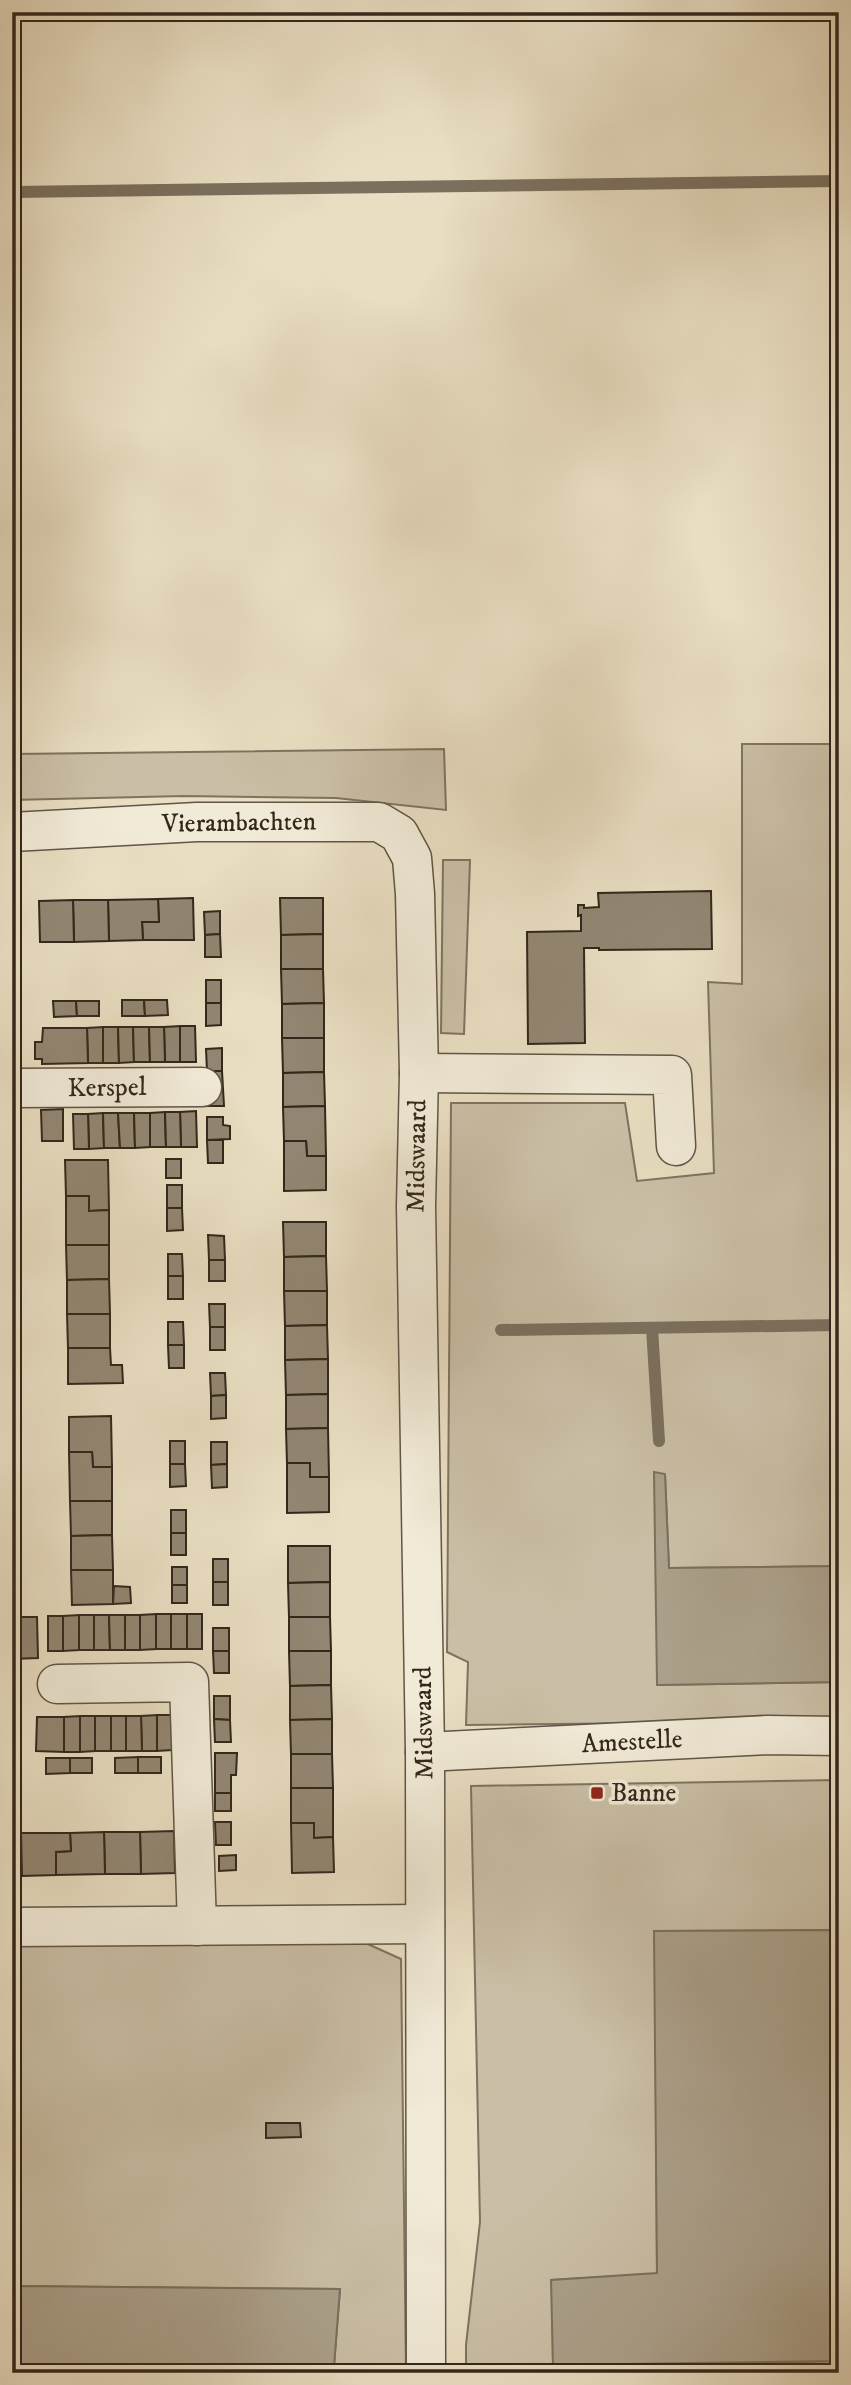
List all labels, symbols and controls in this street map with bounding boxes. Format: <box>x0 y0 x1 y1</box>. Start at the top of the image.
street label: Vierambachten <box>160 805 317 841</box>
street label: Kerspel <box>67 1071 147 1105</box>
street label: Midswaard <box>400 1099 434 1213</box>
street label: Midswaard <box>407 1666 441 1780</box>
street label: Amestelle <box>581 1723 683 1761</box>
place label: Banne <box>611 1777 676 1810</box>
marker: Banne <box>589 1785 605 1801</box>

